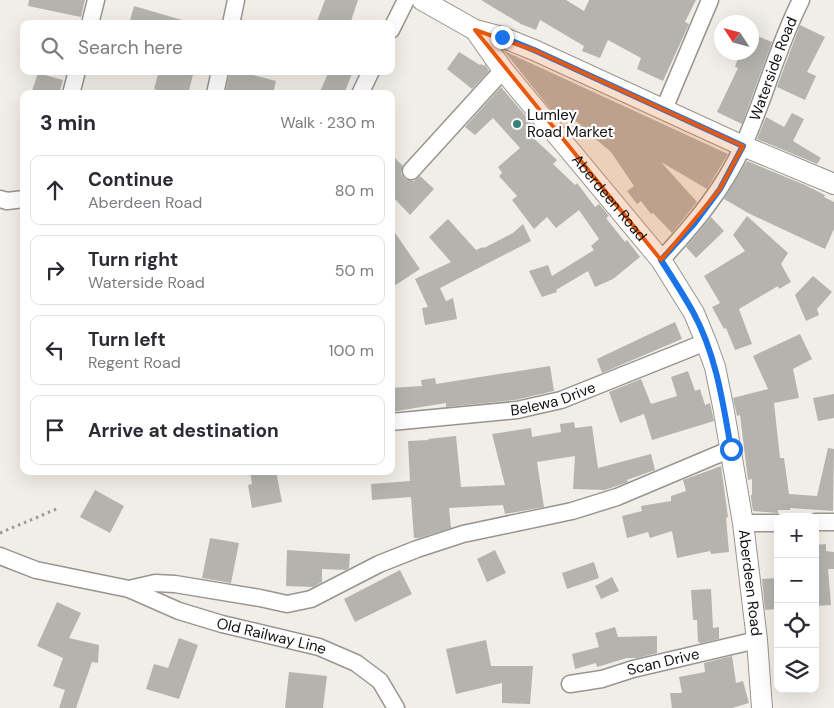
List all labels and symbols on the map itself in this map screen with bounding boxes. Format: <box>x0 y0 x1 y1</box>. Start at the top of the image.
street label: Waterside Road <box>745 14 802 124</box>
north arrow <box>714 15 759 60</box>
route end <box>491 26 514 49</box>
place label: Lumley Road Market <box>527 105 614 142</box>
marker: Lumley Road Market <box>511 118 523 130</box>
street label: Aberdeen Road <box>567 150 651 245</box>
street label: Belewa Drive <box>509 377 598 421</box>
route start <box>720 438 743 461</box>
street label: Aberdeen Road <box>734 528 766 637</box>
street label: Old Railway Line <box>215 613 330 659</box>
street label: Scan Drive <box>624 644 701 680</box>

